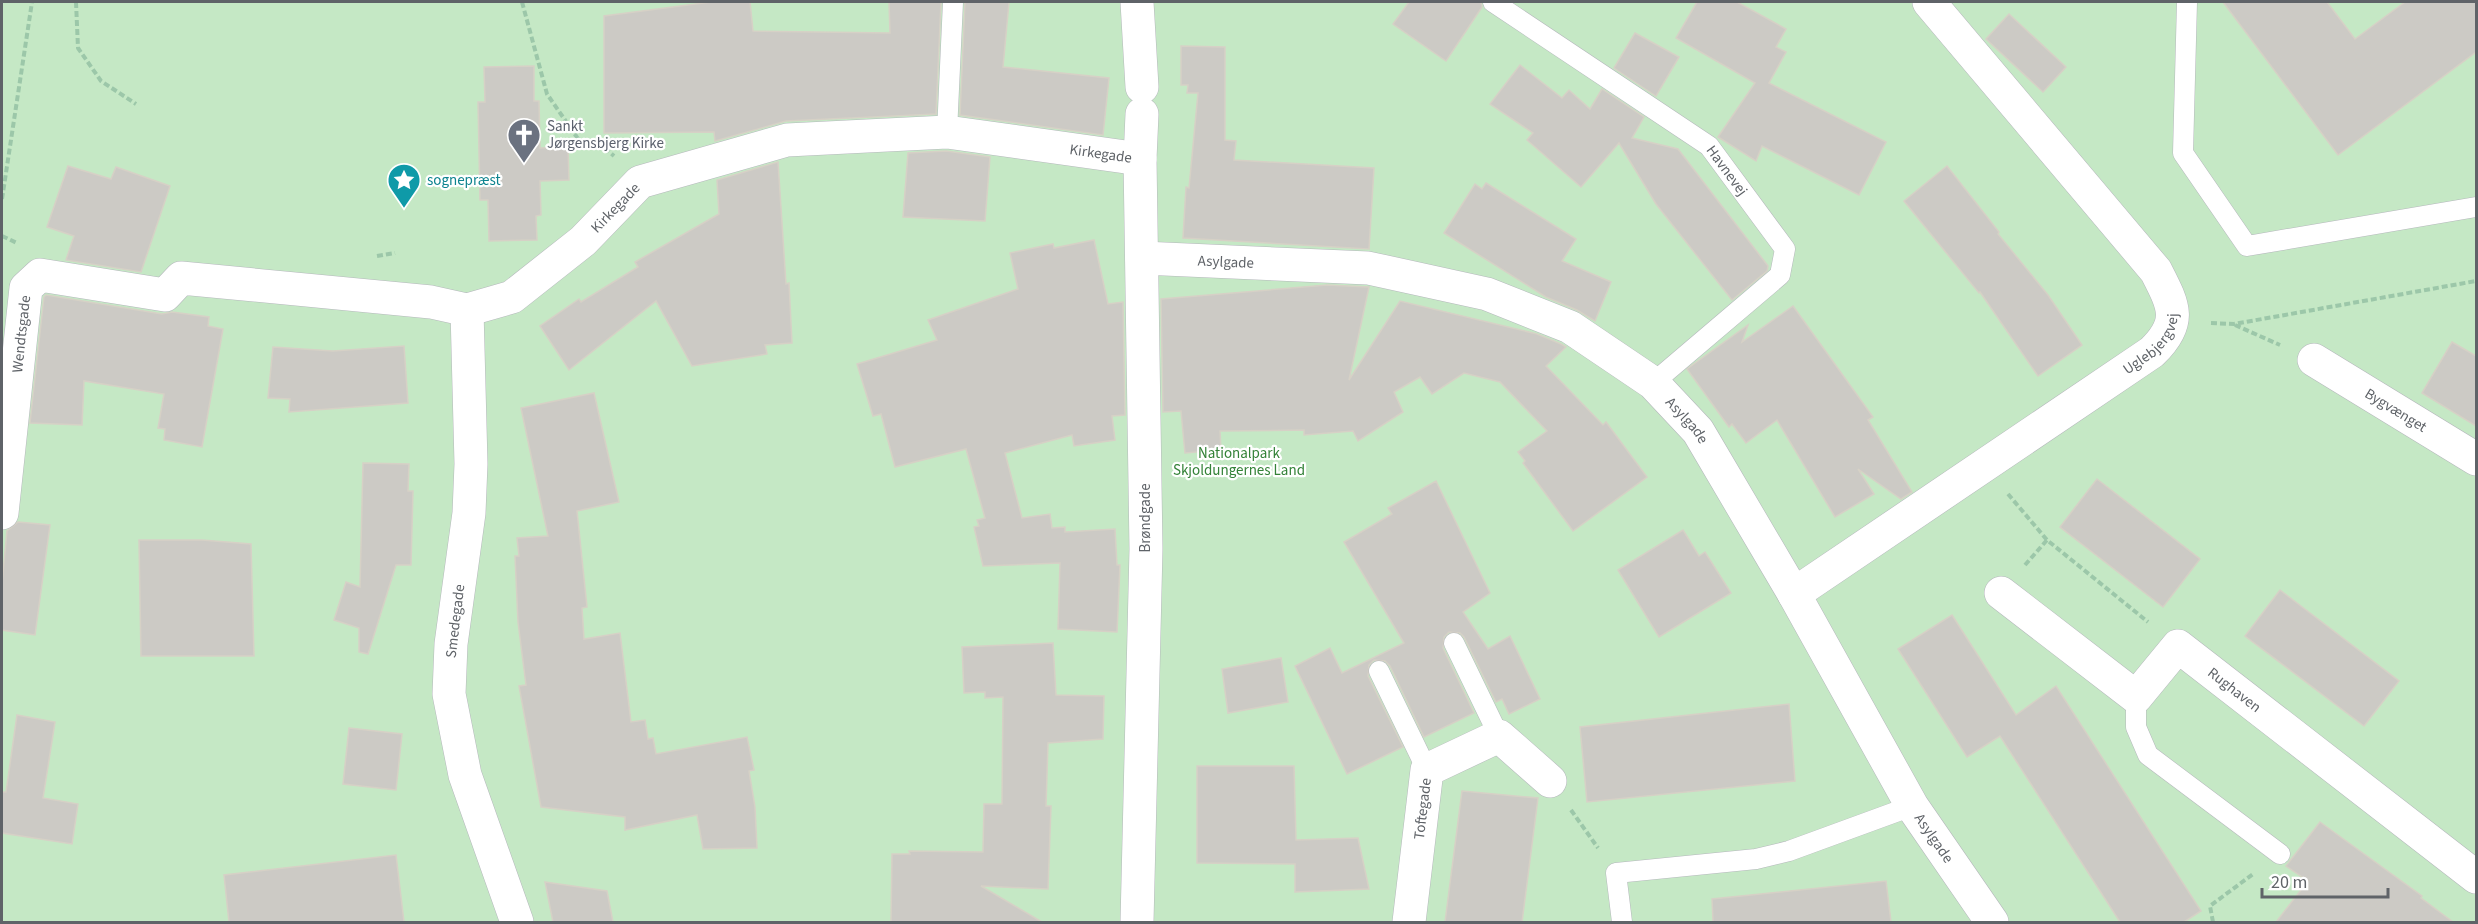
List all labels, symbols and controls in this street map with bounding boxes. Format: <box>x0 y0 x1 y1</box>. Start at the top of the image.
place label: Sankt Jørgensbjerg Kirke <box>547 116 664 154</box>
church icon: Sankt Jørgensbjerg Kirke <box>506 117 542 164</box>
street label: Kirkegade <box>1068 139 1133 169</box>
street label: Havnevej <box>1701 141 1752 200</box>
place icon: sognepræst <box>386 162 422 209</box>
place label: sognepræst <box>427 170 501 191</box>
street label: Kirkegade <box>586 178 645 238</box>
street label: Asylgade <box>1197 250 1254 274</box>
street label: Wendtsgade <box>7 294 36 374</box>
street label: Uglebjergvej <box>2119 313 2183 380</box>
street label: Bygvænget <box>2361 383 2431 438</box>
street label: Asylgade <box>1660 392 1713 448</box>
park label: Nationalpark Skjoldungernes Land <box>1173 443 1305 481</box>
street label: Brøndgade <box>1135 483 1156 553</box>
street label: Smedegade <box>441 583 470 659</box>
street label: Rughaven <box>2203 663 2265 718</box>
street label: Toftegade <box>1409 777 1437 841</box>
street label: Asylgade <box>1909 809 1958 867</box>
scale bar <box>2262 861 2388 899</box>
text: 20 m <box>2271 870 2307 895</box>

